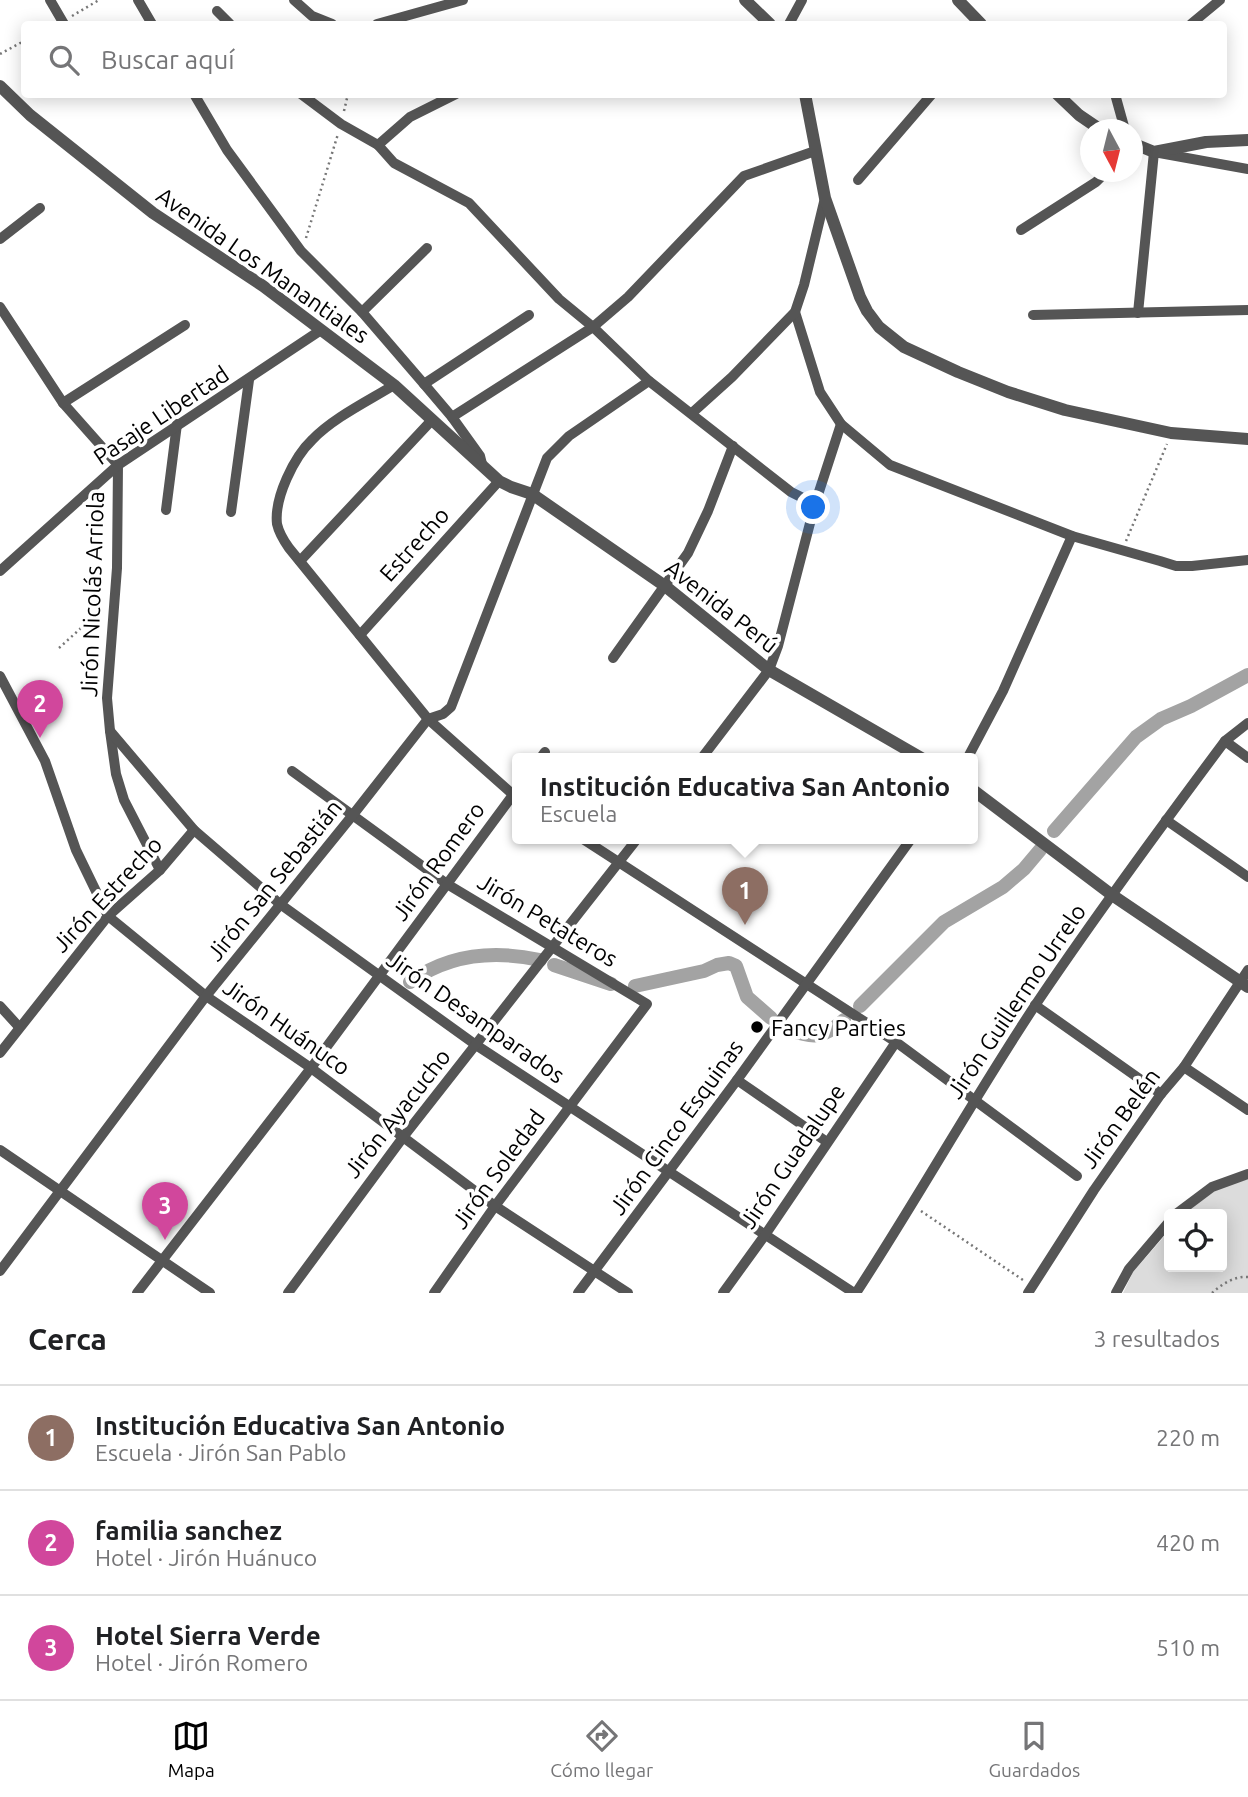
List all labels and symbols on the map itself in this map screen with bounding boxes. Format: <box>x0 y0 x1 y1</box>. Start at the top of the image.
north arrow <box>1080 119 1143 182</box>
street label: Avenida Los Manantiales <box>152 182 374 348</box>
street label: Pasaje Libertad <box>89 361 233 469</box>
your location <box>796 490 830 524</box>
street label: Jirón Nicolás Arriola <box>76 491 108 697</box>
street label: Estrecho <box>374 502 454 586</box>
street label: Avenida Perú <box>661 554 783 658</box>
pin: 2 <box>17 680 63 738</box>
street label: Jirón San Sebastián <box>202 795 346 965</box>
street label: Jirón Romero <box>387 797 489 925</box>
street label: Jirón Estrecho <box>47 831 167 957</box>
pin: 1 <box>722 867 768 925</box>
street label: Jirón Petateros <box>474 869 622 971</box>
street label: Jirón Guillermo Urrelo <box>942 899 1090 1103</box>
street label: Jirón Desamparados <box>383 946 569 1088</box>
street label: Jirón Huánuco <box>219 974 355 1080</box>
place label: Fancy Parties <box>771 1015 906 1040</box>
marker: Fancy Parties <box>749 1019 765 1035</box>
street label: Jirón Cinco Esquinas <box>604 1035 748 1219</box>
street label: Jirón Ayacucho <box>339 1044 455 1182</box>
street label: Jirón Belén <box>1076 1063 1164 1173</box>
street label: Jirón Guadalupe <box>735 1079 849 1233</box>
street label: Jirón Soledad <box>447 1105 549 1233</box>
pin: 3 <box>142 1182 188 1240</box>

